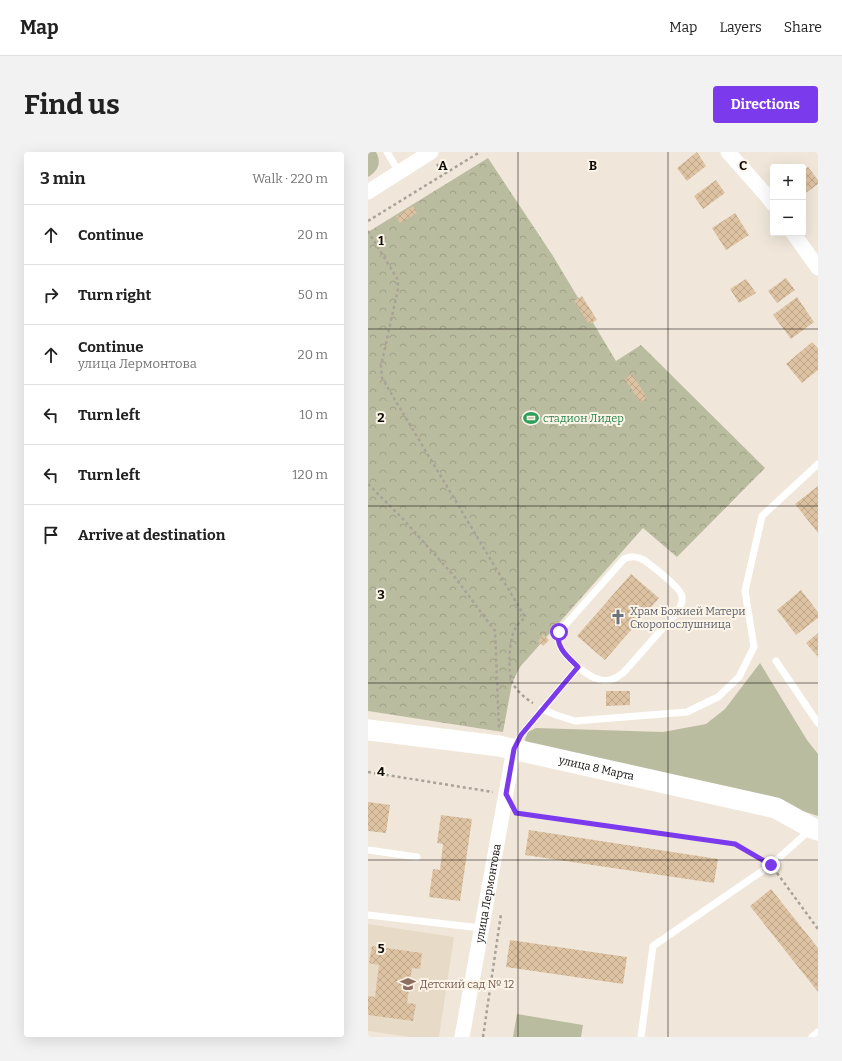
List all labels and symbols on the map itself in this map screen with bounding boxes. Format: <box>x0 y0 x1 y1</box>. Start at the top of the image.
text: A <box>438 158 448 173</box>
text: B <box>589 158 597 173</box>
text: C <box>739 158 747 173</box>
text: 1 <box>378 233 384 248</box>
sports icon: стадион Лидер <box>522 409 540 427</box>
text: 2 <box>377 410 385 425</box>
place label: стадион Лидер <box>543 412 624 425</box>
text: 3 <box>377 587 385 602</box>
place label: Храм Божией Матери Скоропослушница <box>630 605 746 631</box>
church icon: Храм Божией Матери Скоропослушница <box>609 608 627 626</box>
route start <box>550 623 568 641</box>
street label: улица 8 Марта <box>557 753 635 783</box>
text: 4 <box>377 764 385 779</box>
street label: улица Лермонтова <box>473 843 504 945</box>
route end <box>762 856 780 874</box>
text: 5 <box>377 941 385 956</box>
school or university icon: Детский сад № 12 <box>399 975 417 993</box>
place label: Детский сад № 12 <box>420 978 514 991</box>

